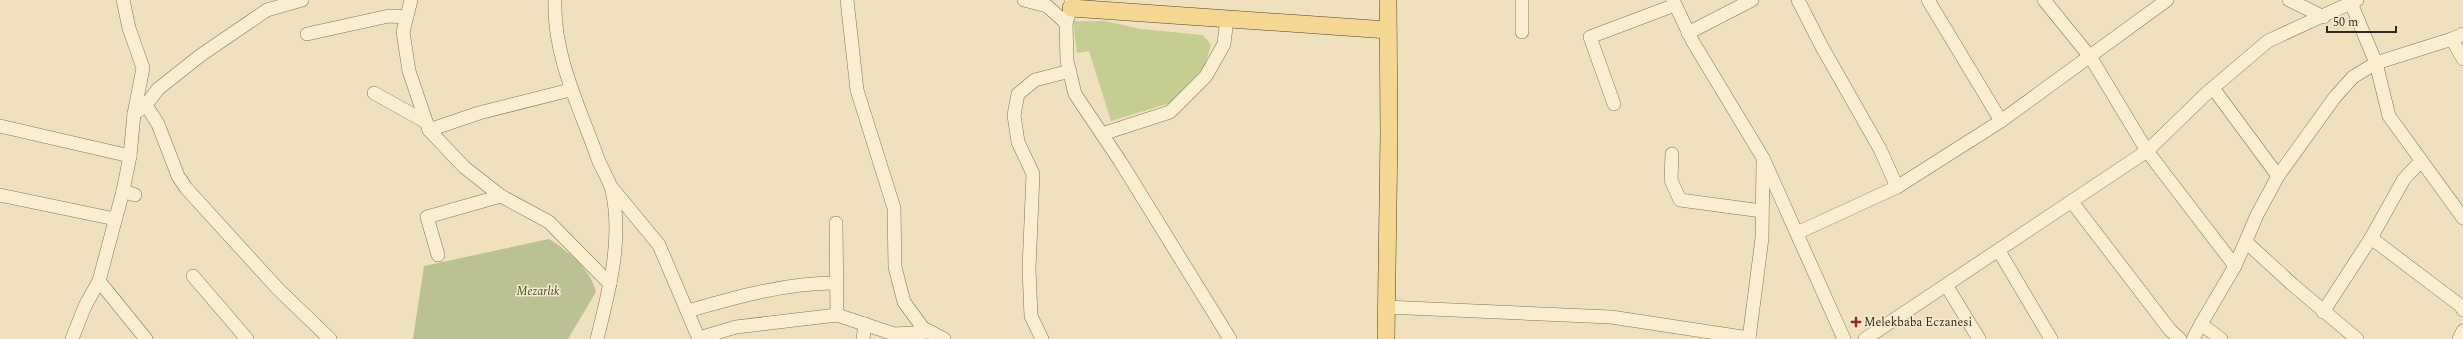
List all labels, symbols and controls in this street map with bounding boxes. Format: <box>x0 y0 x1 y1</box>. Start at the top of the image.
scale bar <box>2327 8 2396 34</box>
text: 50 m <box>2333 13 2358 32</box>
park label: Mezarlık <box>516 282 560 301</box>
place label: Melekbaba Eczanesi <box>1864 313 1973 332</box>
marker: Melekbaba Eczanesi <box>1851 317 1861 327</box>

